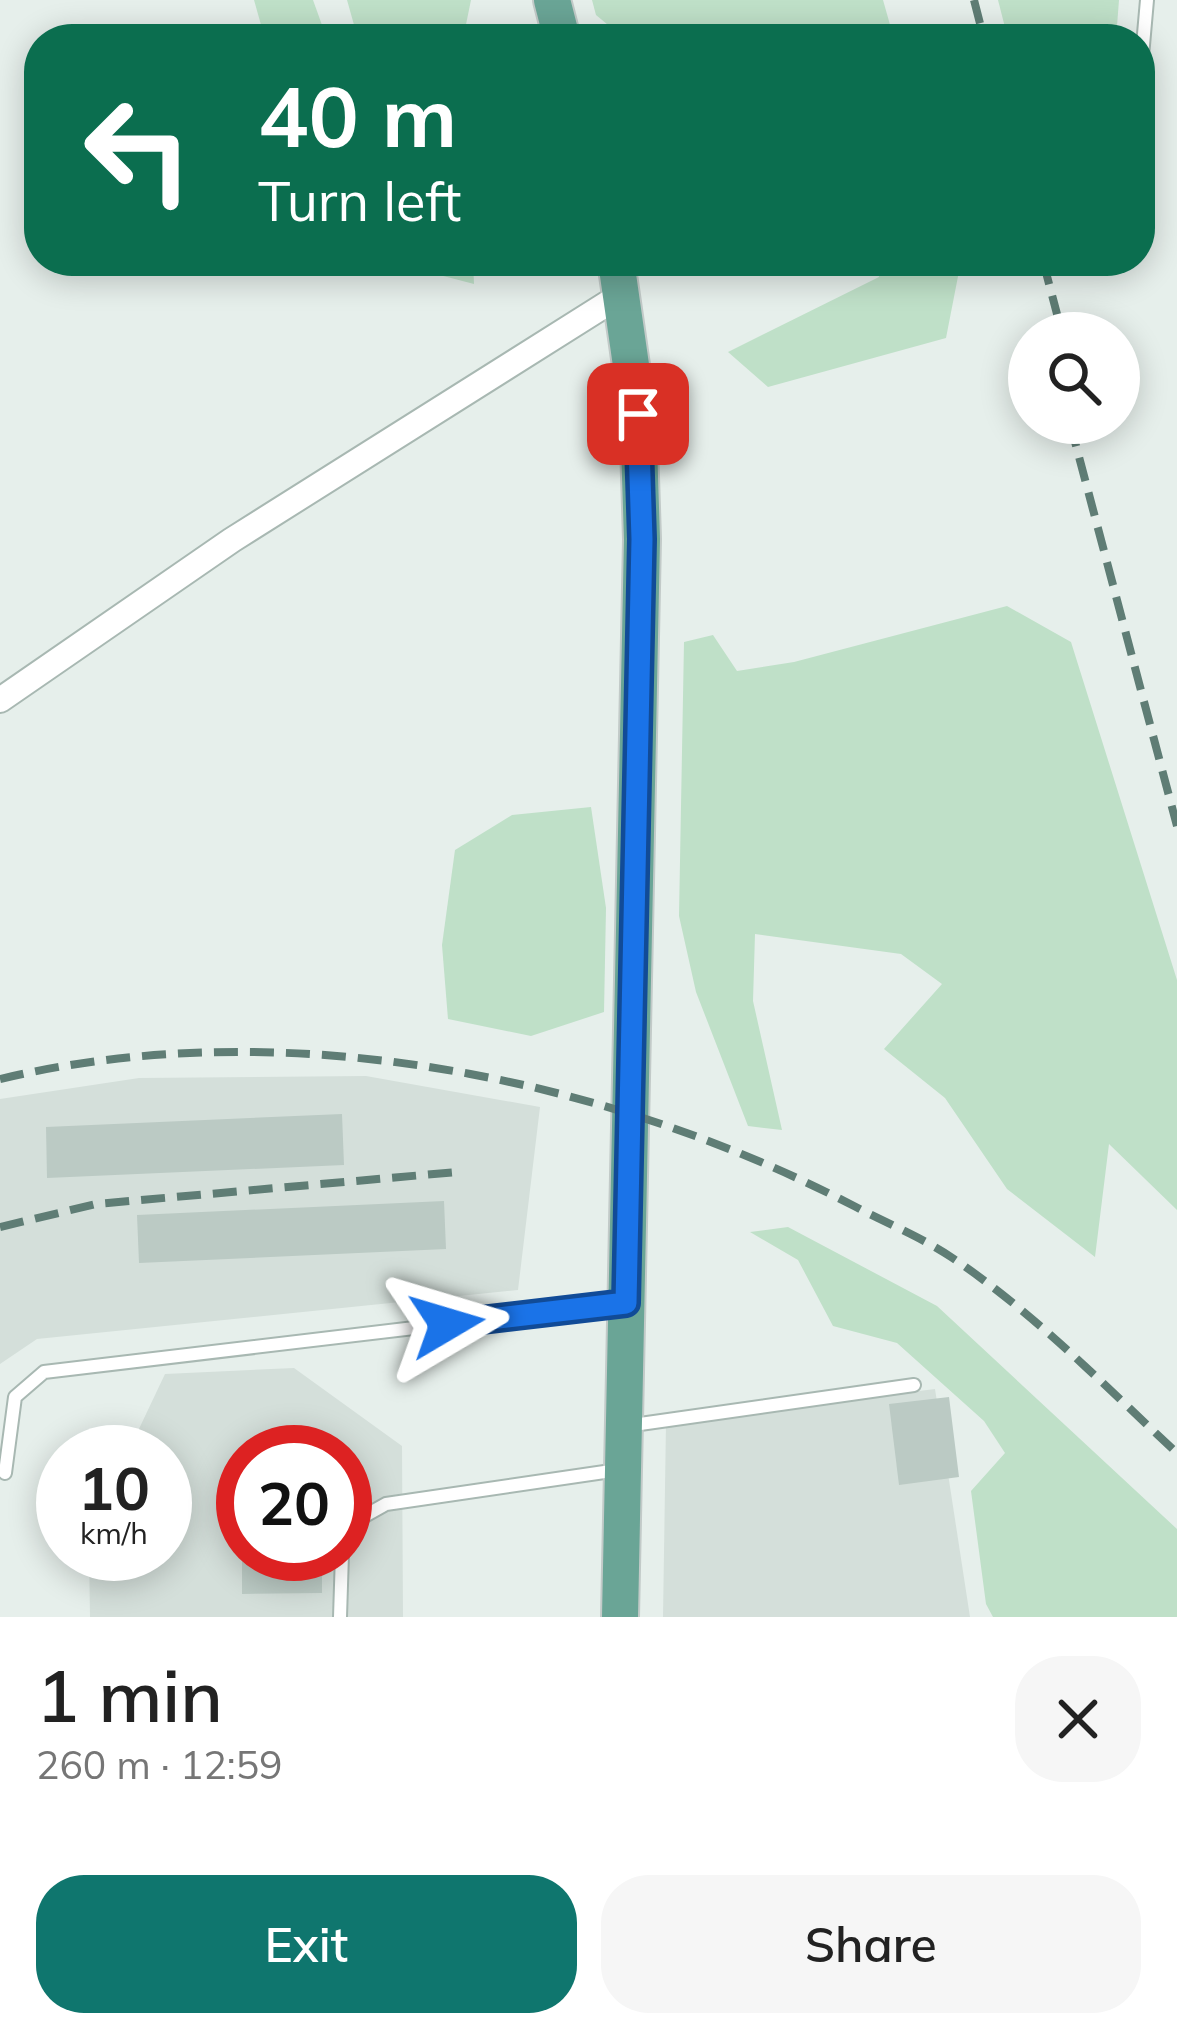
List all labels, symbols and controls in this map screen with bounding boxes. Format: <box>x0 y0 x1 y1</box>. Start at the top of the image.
text: 40 m <box>258 63 457 168</box>
icon: left <box>60 72 216 228</box>
text: Turn left <box>258 167 461 235</box>
map controls <box>1008 312 1140 444</box>
button: search <box>1008 312 1140 444</box>
pin <box>587 363 689 465</box>
icon: arrive <box>605 381 671 447</box>
position arrow <box>384 1261 510 1387</box>
speed limit sign: 20 <box>216 1425 372 1581</box>
text: 10 <box>78 1450 150 1525</box>
text: km/h <box>80 1514 148 1552</box>
text: 1 min <box>36 1650 223 1740</box>
button: close <box>1015 1656 1141 1782</box>
text: 260 m · 12:59 <box>36 1740 282 1789</box>
button: Exit <box>36 1875 577 2013</box>
button: Share <box>601 1875 1141 2013</box>

